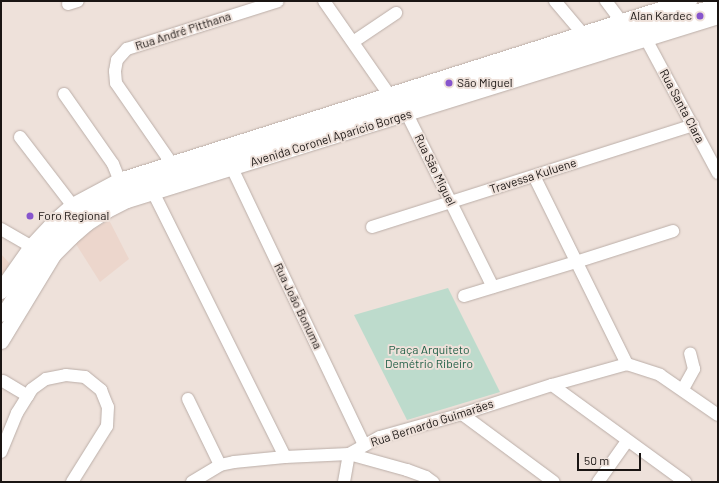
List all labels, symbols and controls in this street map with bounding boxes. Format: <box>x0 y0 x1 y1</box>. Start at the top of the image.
street label: Rua André Pitthana <box>133 9 233 53</box>
place label: Alan Kardec <box>630 9 692 23</box>
marker: Alan Kardec <box>695 11 705 21</box>
street label: Rua Santa Clara <box>657 67 707 145</box>
place label: São Miguel <box>457 76 513 90</box>
marker: São Miguel <box>444 78 454 88</box>
street label: Avenida Coronel Aparício Borges <box>249 107 413 169</box>
street label: Rua São Miguel <box>411 132 459 208</box>
street label: Travessa Kuluene <box>488 155 578 197</box>
place label: Foro Regional <box>38 209 109 223</box>
marker: Foro Regional <box>25 211 35 221</box>
street label: Rua João Bonuma <box>271 261 325 351</box>
park label: Praça Arquiteto Demétrio Ribeiro <box>385 343 473 371</box>
street label: Rua Bernardo Guimarães <box>369 396 495 450</box>
scale bar <box>579 445 643 471</box>
text: 50 m <box>584 453 609 467</box>

